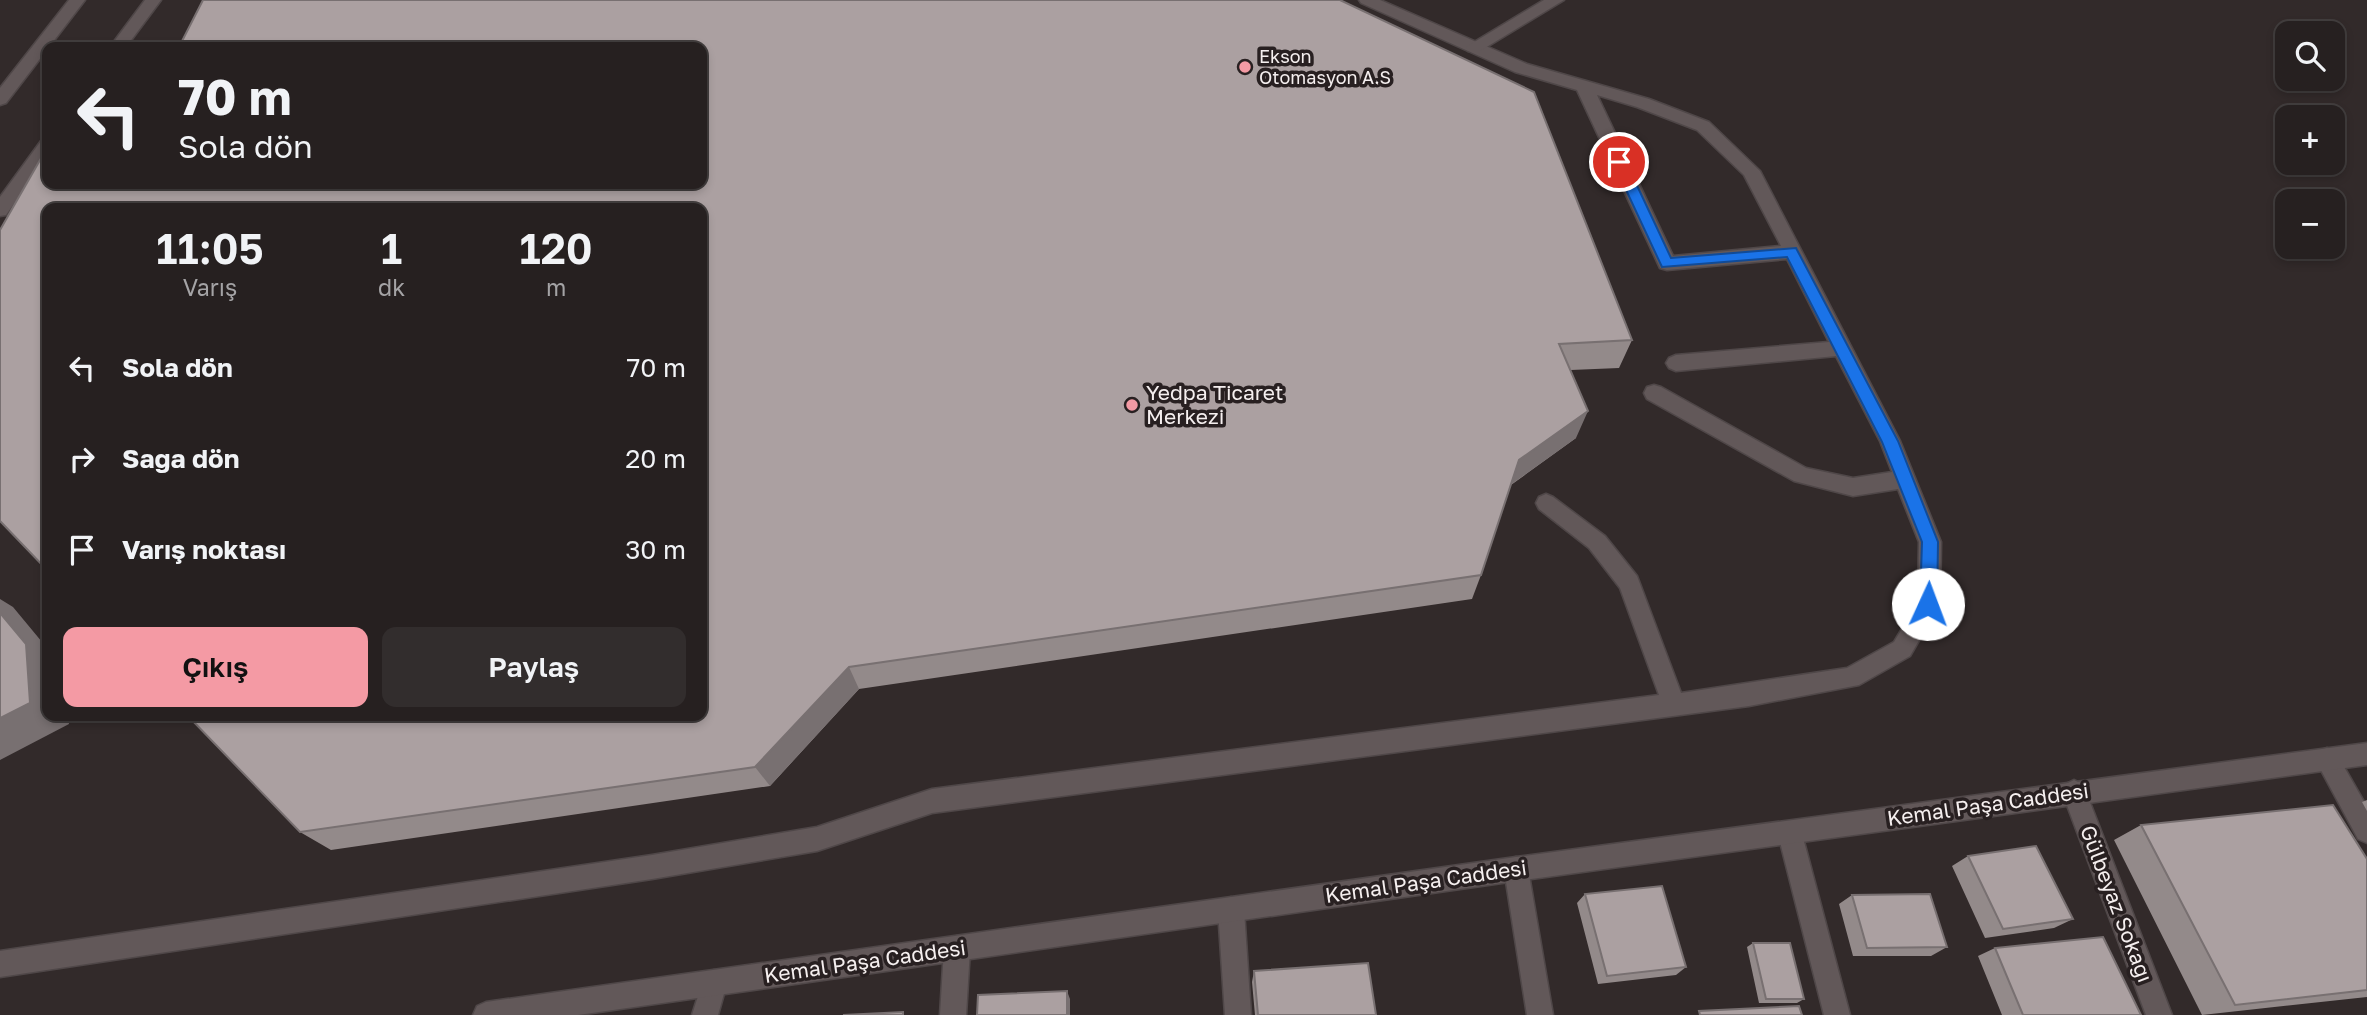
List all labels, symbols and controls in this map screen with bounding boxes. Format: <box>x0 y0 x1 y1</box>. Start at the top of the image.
map controls <box>2275 21 2345 259</box>
button: search <box>2275 21 2345 91</box>
place label: Ekson Otomasyon A.S <box>1259 45 1391 88</box>
marker: Ekson Otomasyon A.S <box>1237 59 1253 75</box>
text: 70 m <box>178 67 292 126</box>
icon: left <box>63 70 154 161</box>
button: + <box>2275 105 2345 175</box>
text: Sola dön <box>178 127 313 165</box>
pin <box>1589 132 1649 192</box>
icon: arrive <box>1600 143 1638 181</box>
button: − <box>2275 189 2345 259</box>
text: 11:05 <box>156 223 264 273</box>
text: 1 <box>381 223 402 273</box>
text: 120 <box>519 223 593 273</box>
text: Varış <box>183 273 237 301</box>
text: dk <box>378 273 405 301</box>
text: m <box>546 273 566 301</box>
icon: left <box>63 349 101 387</box>
text: Sola dön <box>122 352 233 383</box>
text: 70 m <box>627 352 686 383</box>
place label: Yedpa Ticaret Merkezi <box>1146 379 1283 429</box>
marker: Yedpa Ticaret Merkezi <box>1124 397 1140 413</box>
icon: right <box>63 440 101 478</box>
text: Sağa dön <box>122 443 239 474</box>
text: 20 m <box>625 443 686 474</box>
icon: arrive <box>63 531 101 569</box>
text: Varış noktası <box>122 534 286 565</box>
text: 30 m <box>625 534 686 565</box>
position arrow <box>1891 567 1965 641</box>
button: Çıkış <box>63 627 368 707</box>
button: Paylaş <box>382 627 686 707</box>
street label: Kemal Paşa Caddesi <box>1885 777 2090 831</box>
street label: Gülbeyaz Sokağı <box>2075 822 2159 986</box>
street label: Kemal Paşa Caddesi <box>1323 854 1528 908</box>
street label: Kemal Paşa Caddesi <box>762 934 967 988</box>

